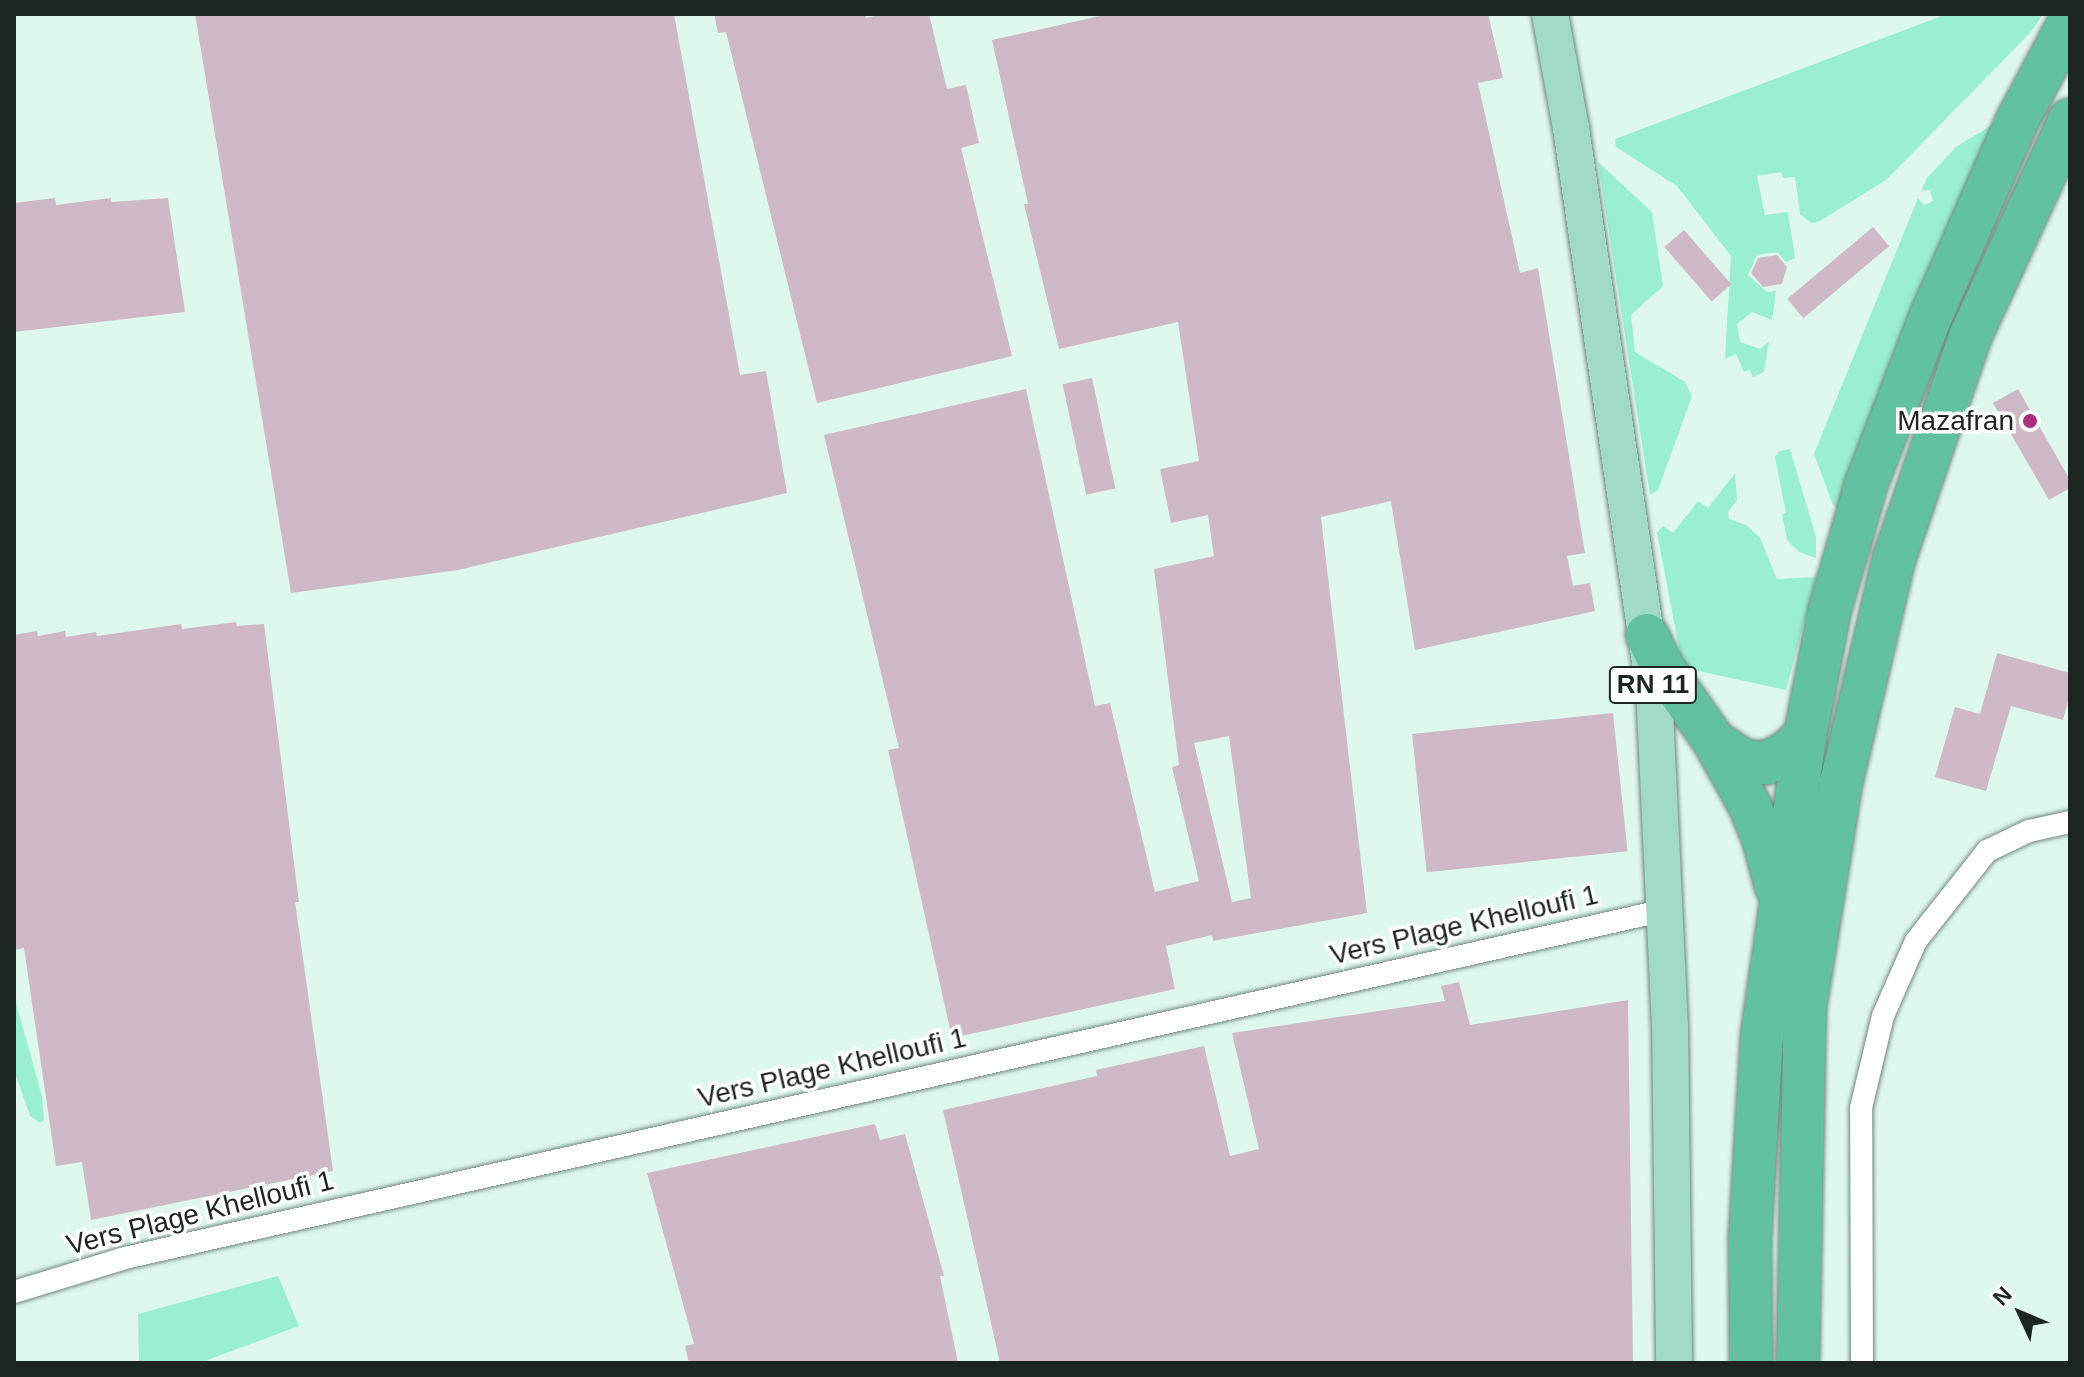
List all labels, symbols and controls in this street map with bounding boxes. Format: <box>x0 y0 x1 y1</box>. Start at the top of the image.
place label: Mazafran <box>1897 404 2014 438</box>
marker: Mazafran <box>2021 412 2039 430</box>
road number: RN 11 <box>1607 663 1699 707</box>
street label: Vers Plage Khelloufi 1 <box>1327 878 1601 972</box>
street label: Vers Plage Khelloufi 1 <box>695 1021 969 1115</box>
street label: Vers Plage Khelloufi 1 <box>63 1164 337 1262</box>
north arrow <box>1980 1273 2060 1353</box>
text: N <box>1988 1282 2017 1310</box>

